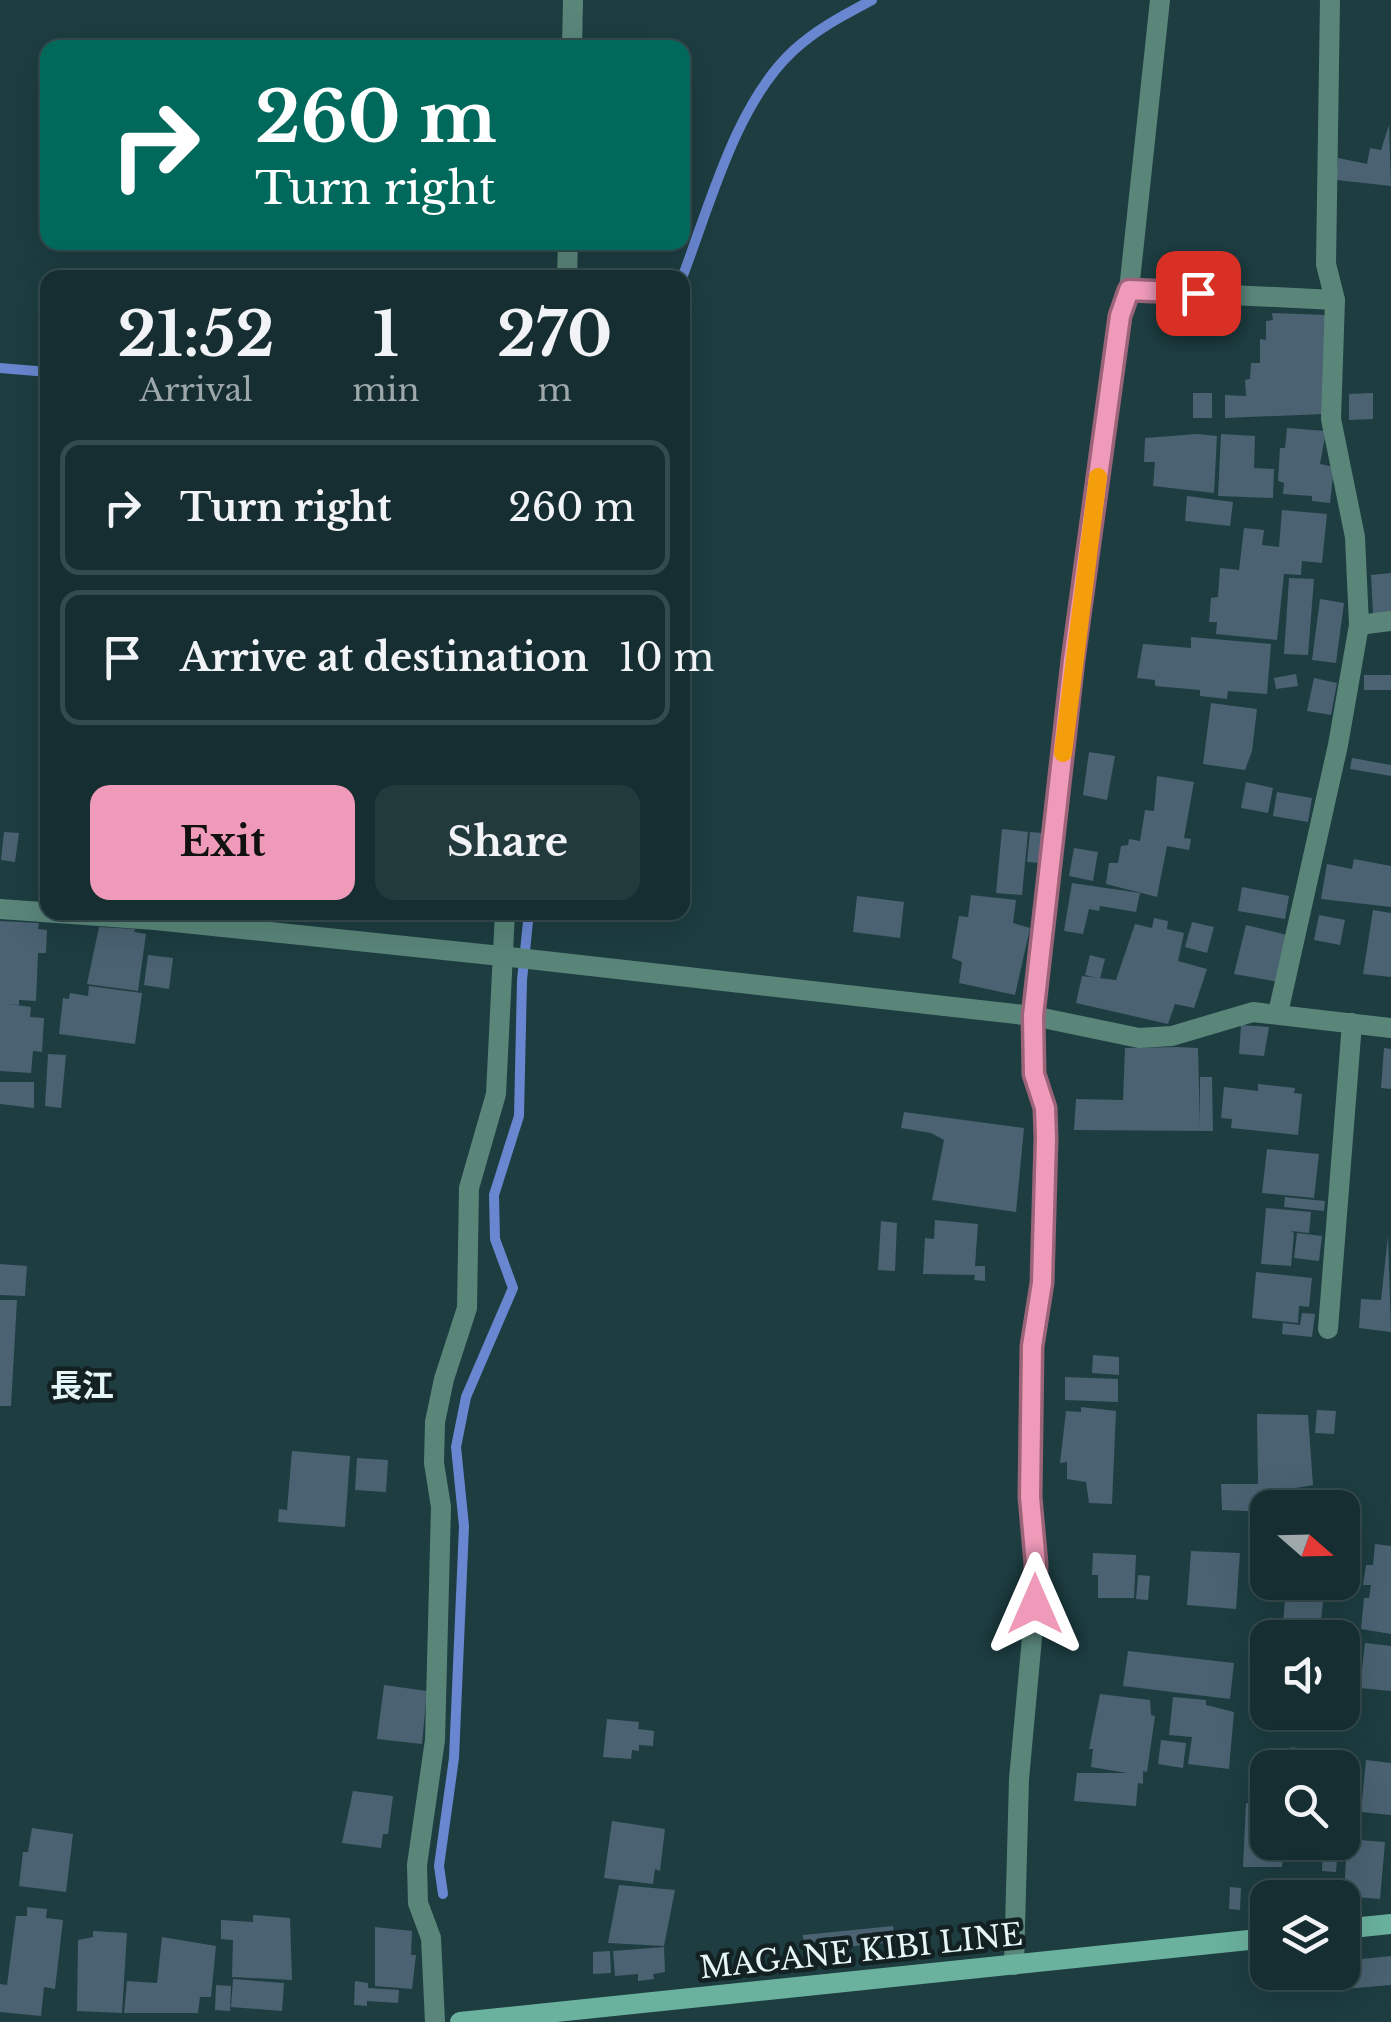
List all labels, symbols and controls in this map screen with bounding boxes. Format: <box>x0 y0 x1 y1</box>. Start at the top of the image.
text: 260 m <box>255 74 497 161</box>
icon: right <box>90 80 220 210</box>
text: Turn right <box>255 160 496 216</box>
pin <box>1156 251 1241 336</box>
icon: arrive <box>1171 266 1226 321</box>
text: 21:52 <box>118 298 275 372</box>
text: 1 <box>373 298 399 372</box>
text: 270 <box>497 298 612 372</box>
text: Arrival <box>139 370 253 410</box>
text: min <box>352 370 419 410</box>
text: m <box>538 370 572 410</box>
icon: right <box>95 480 150 535</box>
text: Turn right <box>180 484 391 531</box>
text: 260 m <box>508 484 635 531</box>
icon: arrive <box>95 630 150 685</box>
text: Arrive at destination <box>180 634 589 681</box>
text: 10 m <box>619 634 714 681</box>
button: Exit <box>90 785 355 900</box>
button: Share <box>375 785 640 900</box>
district label: 長江 <box>50 1366 114 1406</box>
north arrow <box>1250 1490 1360 1600</box>
map controls <box>1250 1490 1360 1990</box>
position arrow <box>983 1552 1087 1656</box>
button: sound <box>1250 1620 1360 1730</box>
button: search <box>1250 1750 1360 1860</box>
button: layers <box>1250 1880 1360 1990</box>
street label: MAGANE KIBI LINE <box>698 1916 1024 1986</box>

